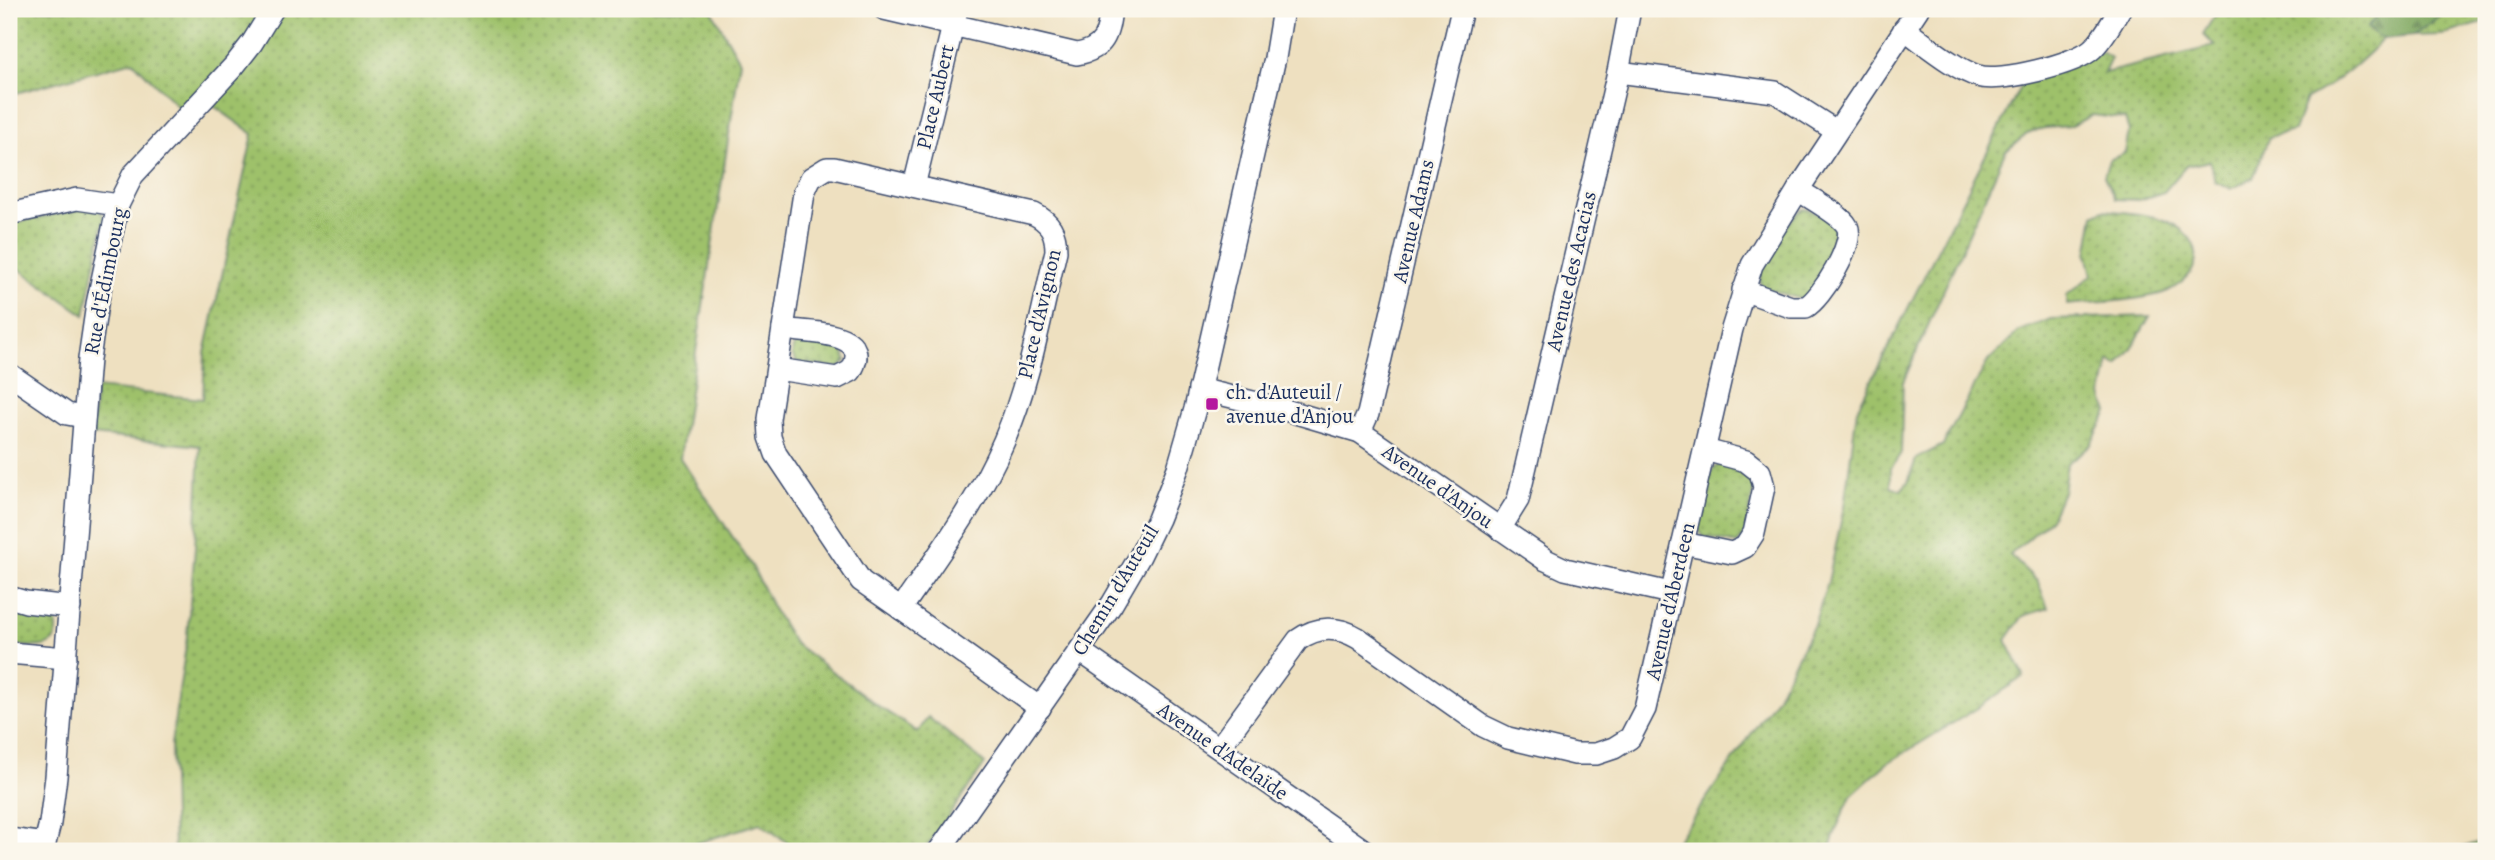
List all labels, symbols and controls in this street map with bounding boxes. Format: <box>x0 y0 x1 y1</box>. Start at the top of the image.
street label: Place Aubert <box>909 42 961 152</box>
street label: Avenue Adams <box>1385 157 1441 286</box>
street label: Avenue des Acacias <box>1539 188 1603 355</box>
street label: Rue d'Édimbourg <box>77 204 133 357</box>
street label: Place d'Avignon <box>1010 246 1068 382</box>
place label: ch. d'Auteuil / avenue d'Anjou <box>1226 378 1354 430</box>
marker: ch. d'Auteuil / avenue d'Anjou <box>1204 396 1220 412</box>
street label: Avenue d'Anjou <box>1376 437 1500 535</box>
street label: Avenue d'Aberdeen <box>1638 519 1702 684</box>
street label: Chemin d'Auteuil <box>1065 520 1165 660</box>
street label: Avenue d'Adelaïde <box>1151 695 1294 807</box>

